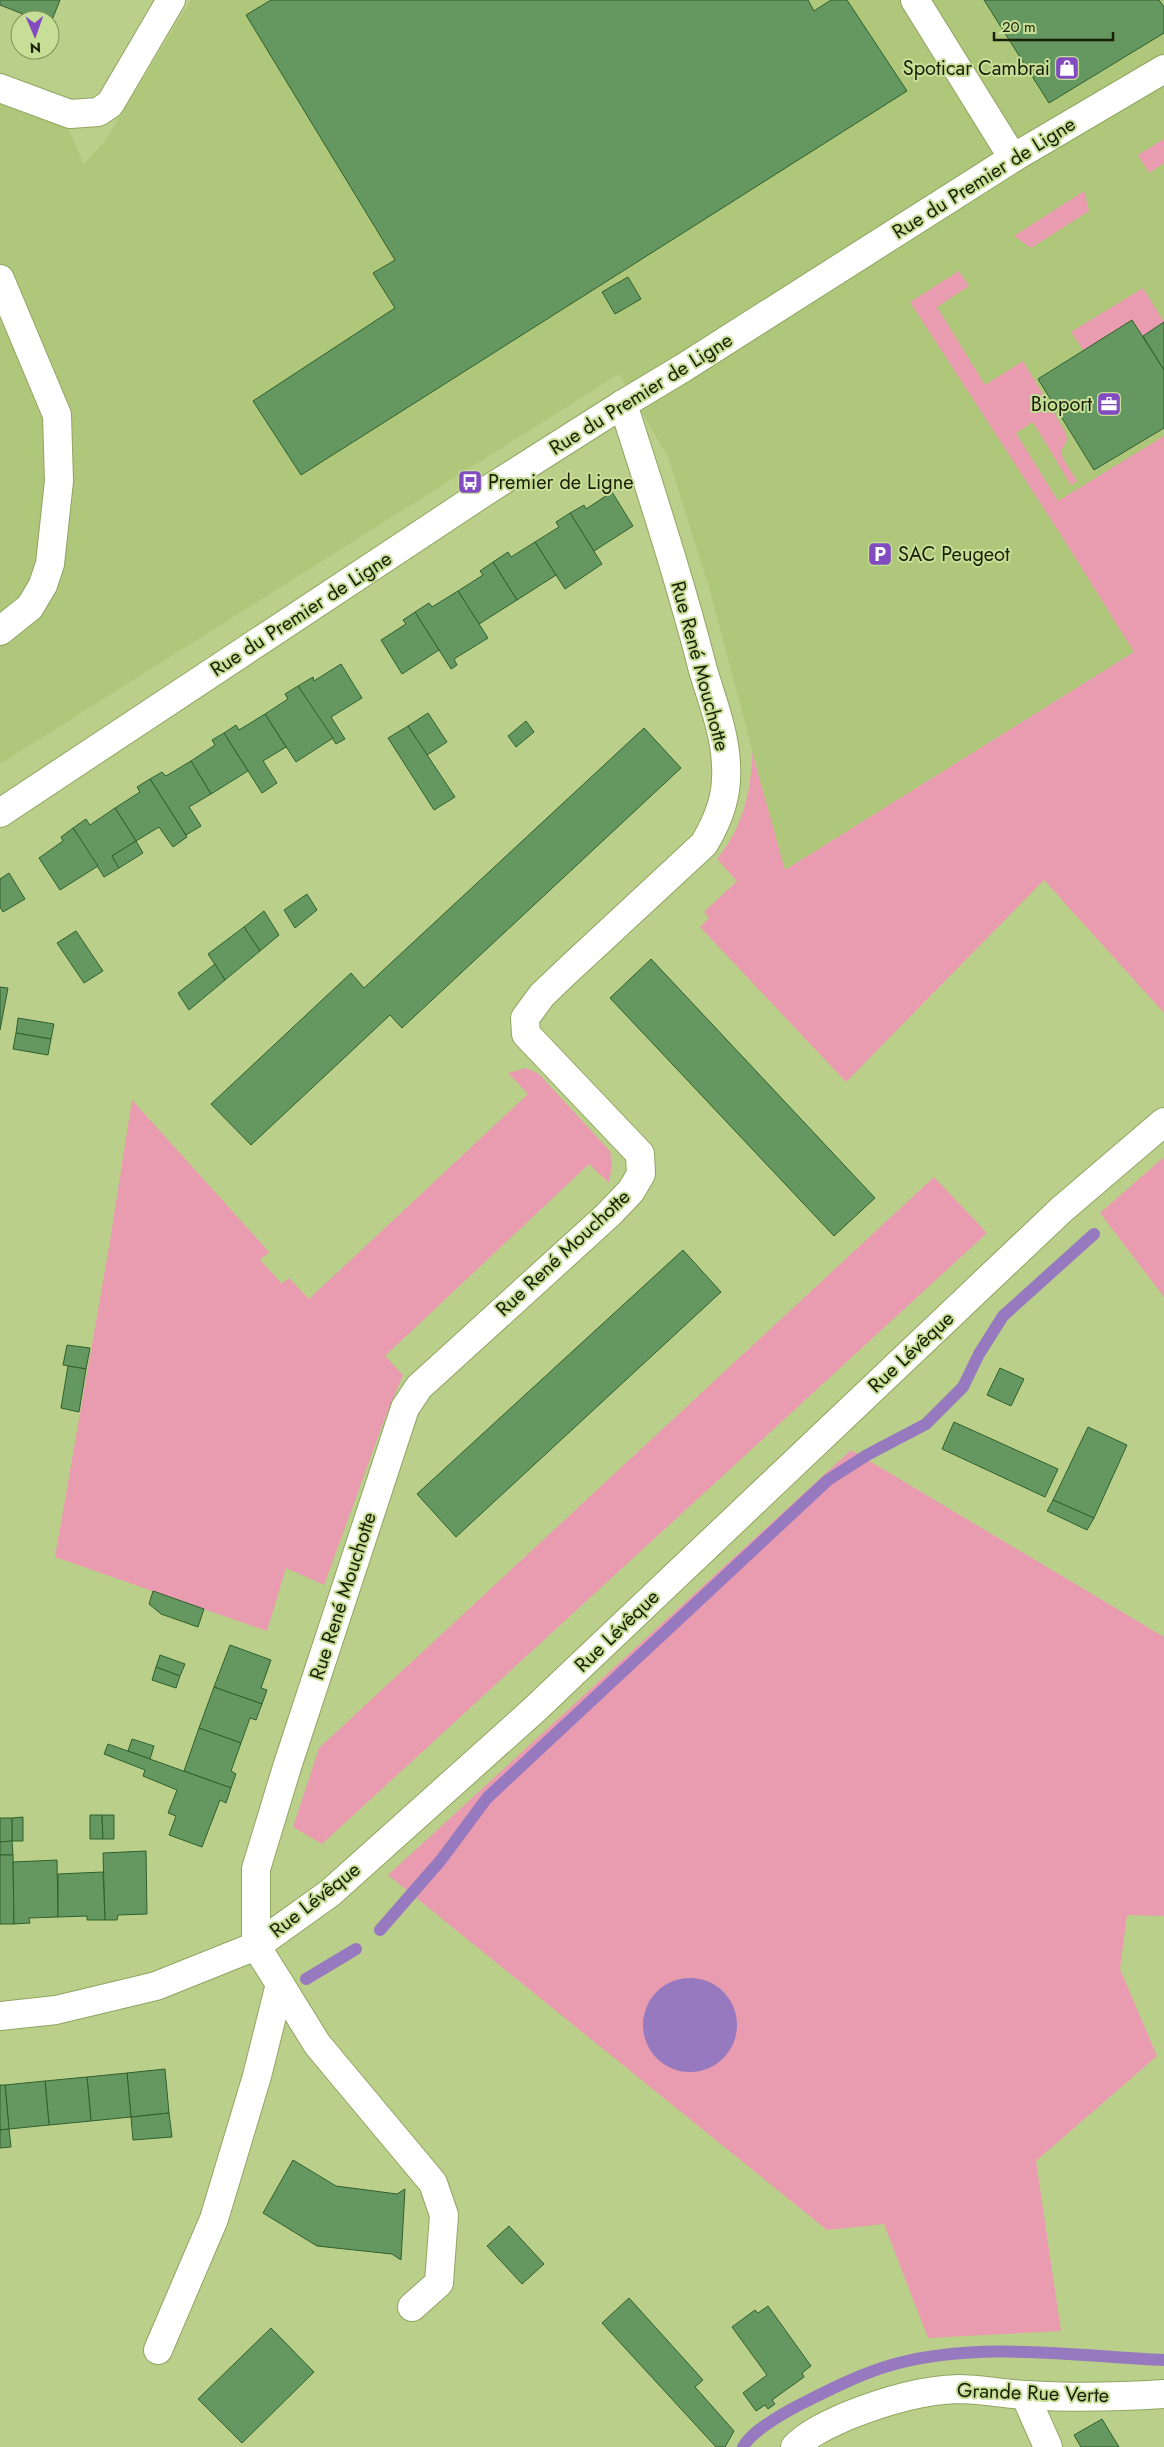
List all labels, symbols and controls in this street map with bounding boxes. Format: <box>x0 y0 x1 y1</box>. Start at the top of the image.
north arrow <box>10 10 60 60</box>
scale bar <box>994 10 1113 42</box>
text: 20 m <box>1002 16 1036 38</box>
text: N <box>30 38 41 58</box>
place label: Spoticar Cambrai <box>903 54 1050 83</box>
shop icon: Spoticar Cambrai <box>1054 55 1080 81</box>
street label: Rue du Premier de Ligne <box>887 110 1081 246</box>
street label: Rue du Premier de Ligne <box>544 326 738 462</box>
place label: Bioport <box>1031 390 1092 419</box>
office icon: Bioport <box>1096 391 1122 417</box>
place label: Premier de Ligne <box>488 468 633 497</box>
bus stop icon: Premier de Ligne <box>457 469 483 495</box>
place label: SAC Peugeot <box>898 540 1010 569</box>
parking icon: SAC Peugeot <box>867 541 893 567</box>
street label: Rue du Premier de Ligne <box>204 544 398 684</box>
street label: Rue René Mouchotte <box>663 578 737 754</box>
street label: Rue René Mouchotte <box>489 1183 637 1323</box>
street label: Rue Lévêque <box>862 1304 960 1400</box>
street label: Rue René Mouchotte <box>302 1508 384 1684</box>
street label: Rue Lévêque <box>568 1583 666 1679</box>
street label: Rue Lévêque <box>263 1855 367 1945</box>
street label: Grande Rue Verte <box>957 2376 1109 2410</box>

